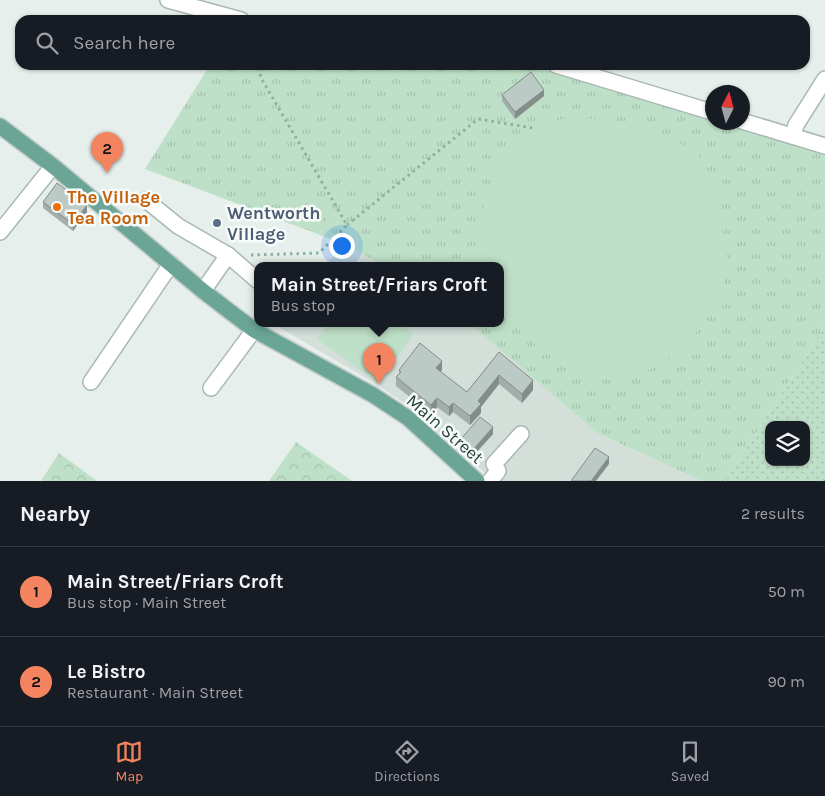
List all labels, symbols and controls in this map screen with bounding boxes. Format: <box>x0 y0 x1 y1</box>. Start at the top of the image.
search box <box>15 15 810 70</box>
icon: search <box>33 29 61 57</box>
text: Search here <box>73 32 175 54</box>
north arrow <box>705 85 750 130</box>
pin: 2 <box>91 132 123 173</box>
place label: The Village Tea Room <box>67 186 160 229</box>
marker: The Village Tea Room <box>51 201 63 213</box>
place label: Wentworth Village <box>227 202 320 245</box>
marker: Wentworth Village <box>211 217 223 229</box>
your location <box>329 233 355 259</box>
popup <box>254 262 504 327</box>
text: Main Street/Friars Croft <box>271 274 487 296</box>
text: Bus stop <box>271 296 335 315</box>
pin: 1 <box>363 343 395 384</box>
street label: Main Street <box>402 390 488 469</box>
map controls <box>765 421 810 466</box>
button: layers <box>765 421 810 466</box>
text: Nearby <box>20 502 90 526</box>
text: 2 results <box>741 504 805 523</box>
text: Main Street/Friars Croft <box>67 571 283 593</box>
text: 1 <box>33 582 39 601</box>
text: 50 m <box>768 582 805 601</box>
text: Bus stop · Main Street <box>67 593 226 612</box>
text: Le Bistro <box>67 661 146 683</box>
text: 2 <box>31 672 41 691</box>
text: 90 m <box>767 672 805 691</box>
text: Restaurant · Main Street <box>67 683 243 702</box>
tab: Map <box>115 738 143 785</box>
tab: Directions <box>374 738 440 785</box>
tab: Saved <box>671 738 710 785</box>

